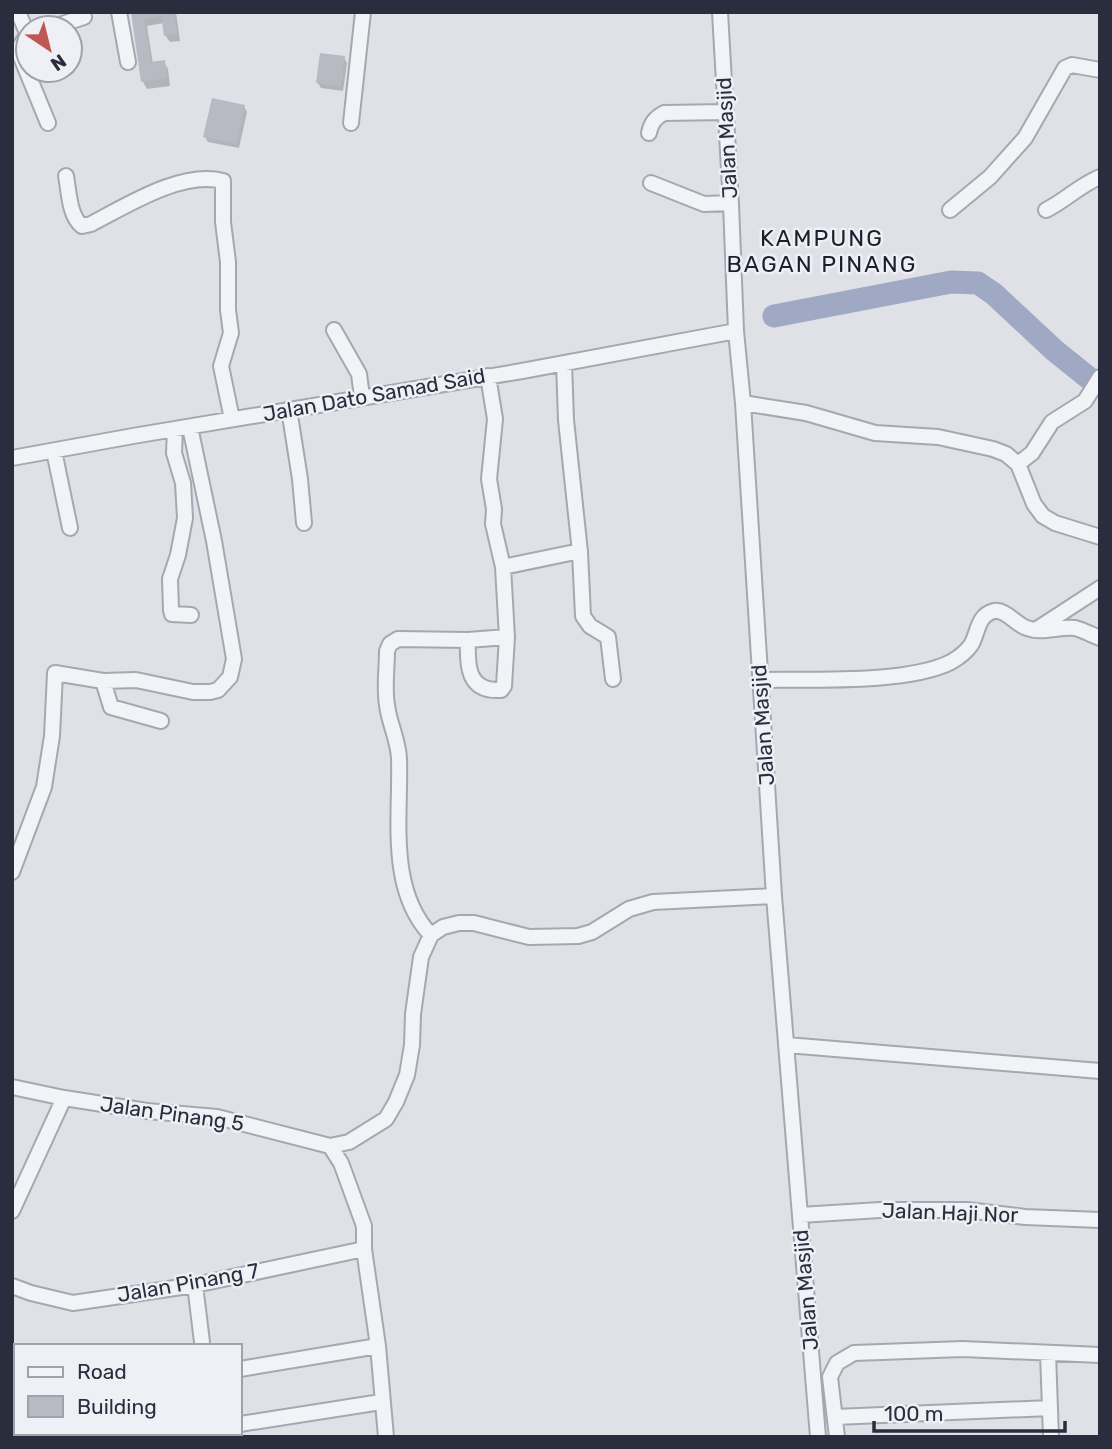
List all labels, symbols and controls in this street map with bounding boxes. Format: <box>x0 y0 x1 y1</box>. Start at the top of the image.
north arrow <box>14 14 84 84</box>
text: N <box>46 49 71 76</box>
street label: Jalan Masjid <box>711 77 742 199</box>
district label: KAMPUNG BAGAN PINANG <box>727 224 917 278</box>
street label: Jalan Dato Samad Said <box>261 363 487 426</box>
street label: Jalan Masjid <box>746 664 779 786</box>
street label: Jalan Pinang 5 <box>98 1091 246 1136</box>
street label: Jalan Haji Nor <box>881 1198 1019 1227</box>
street label: Jalan Masjid <box>788 1229 823 1352</box>
street label: Jalan Pinang 7 <box>115 1258 261 1307</box>
legend <box>14 1344 242 1435</box>
text: Road <box>77 1359 127 1384</box>
scale bar <box>874 1390 1065 1434</box>
text: Building <box>77 1394 157 1419</box>
text: 100 m <box>884 1401 943 1426</box>

